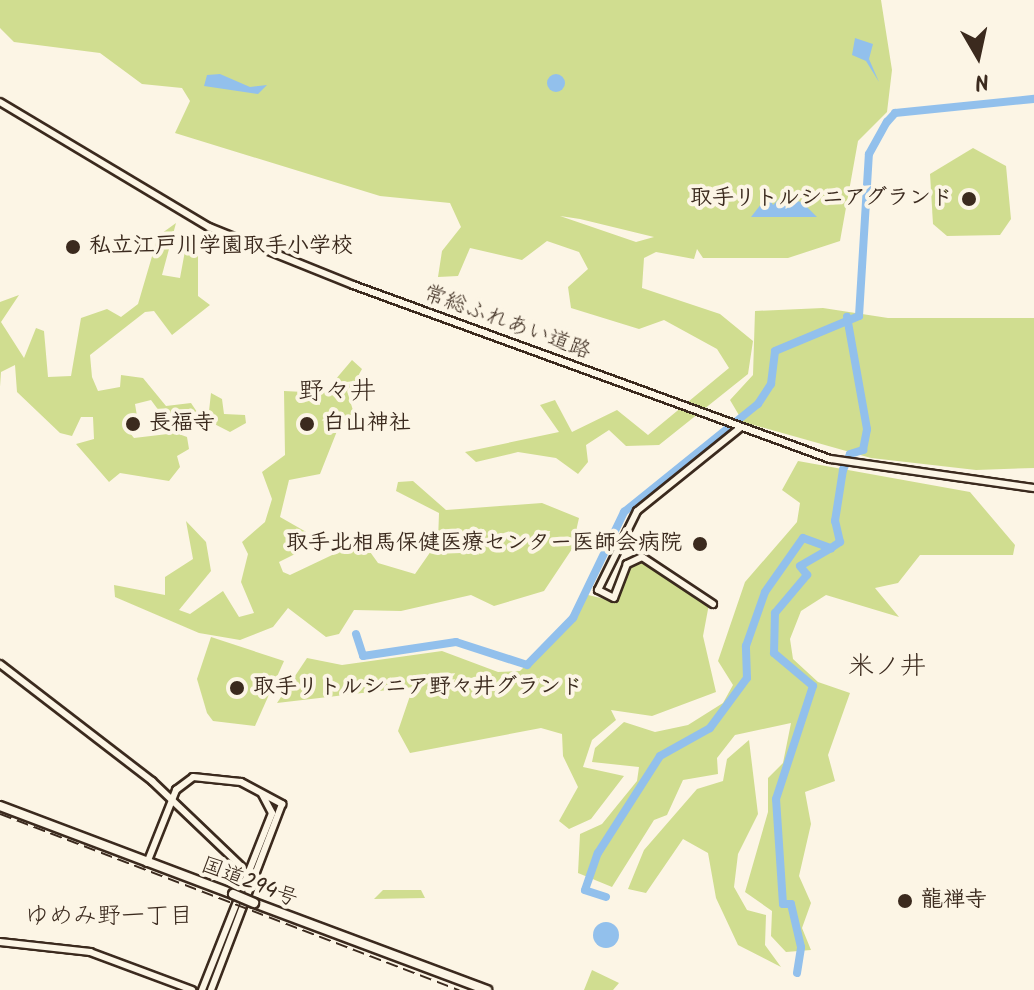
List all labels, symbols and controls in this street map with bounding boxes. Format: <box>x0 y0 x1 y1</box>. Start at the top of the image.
north arrow <box>938 16 1018 96</box>
text: N <box>972 62 991 99</box>
place label: 取手リトルシニアグランド <box>689 186 953 212</box>
marker: 取手リトルシニアグランド <box>960 190 978 208</box>
place label: 私立江戸川学園取手小学校 <box>89 234 353 260</box>
marker: 私立江戸川学園取手小学校 <box>64 238 82 256</box>
street label: 常総ふれあい道路 <box>420 280 594 366</box>
district label: 野々井 <box>298 377 376 409</box>
place label: 長福寺 <box>149 411 215 437</box>
place label: 白山神社 <box>323 411 411 437</box>
marker: 長福寺 <box>124 415 142 433</box>
marker: 白山神社 <box>298 415 316 433</box>
place label: 取手北相馬保健医療センター医師会病院 <box>286 531 682 557</box>
marker: 取手北相馬保健医療センター医師会病院 <box>689 533 711 555</box>
district label: 米ノ井 <box>848 652 926 684</box>
place label: 取手リトルシニア野々井グランド <box>253 675 583 701</box>
marker: 取手リトルシニア野々井グランド <box>228 679 246 697</box>
street label: 国道294号 <box>197 852 301 914</box>
place label: 龍禅寺 <box>921 888 987 914</box>
marker: 龍禅寺 <box>896 892 914 910</box>
district label: ゆめみ野一丁目 <box>25 903 193 931</box>

